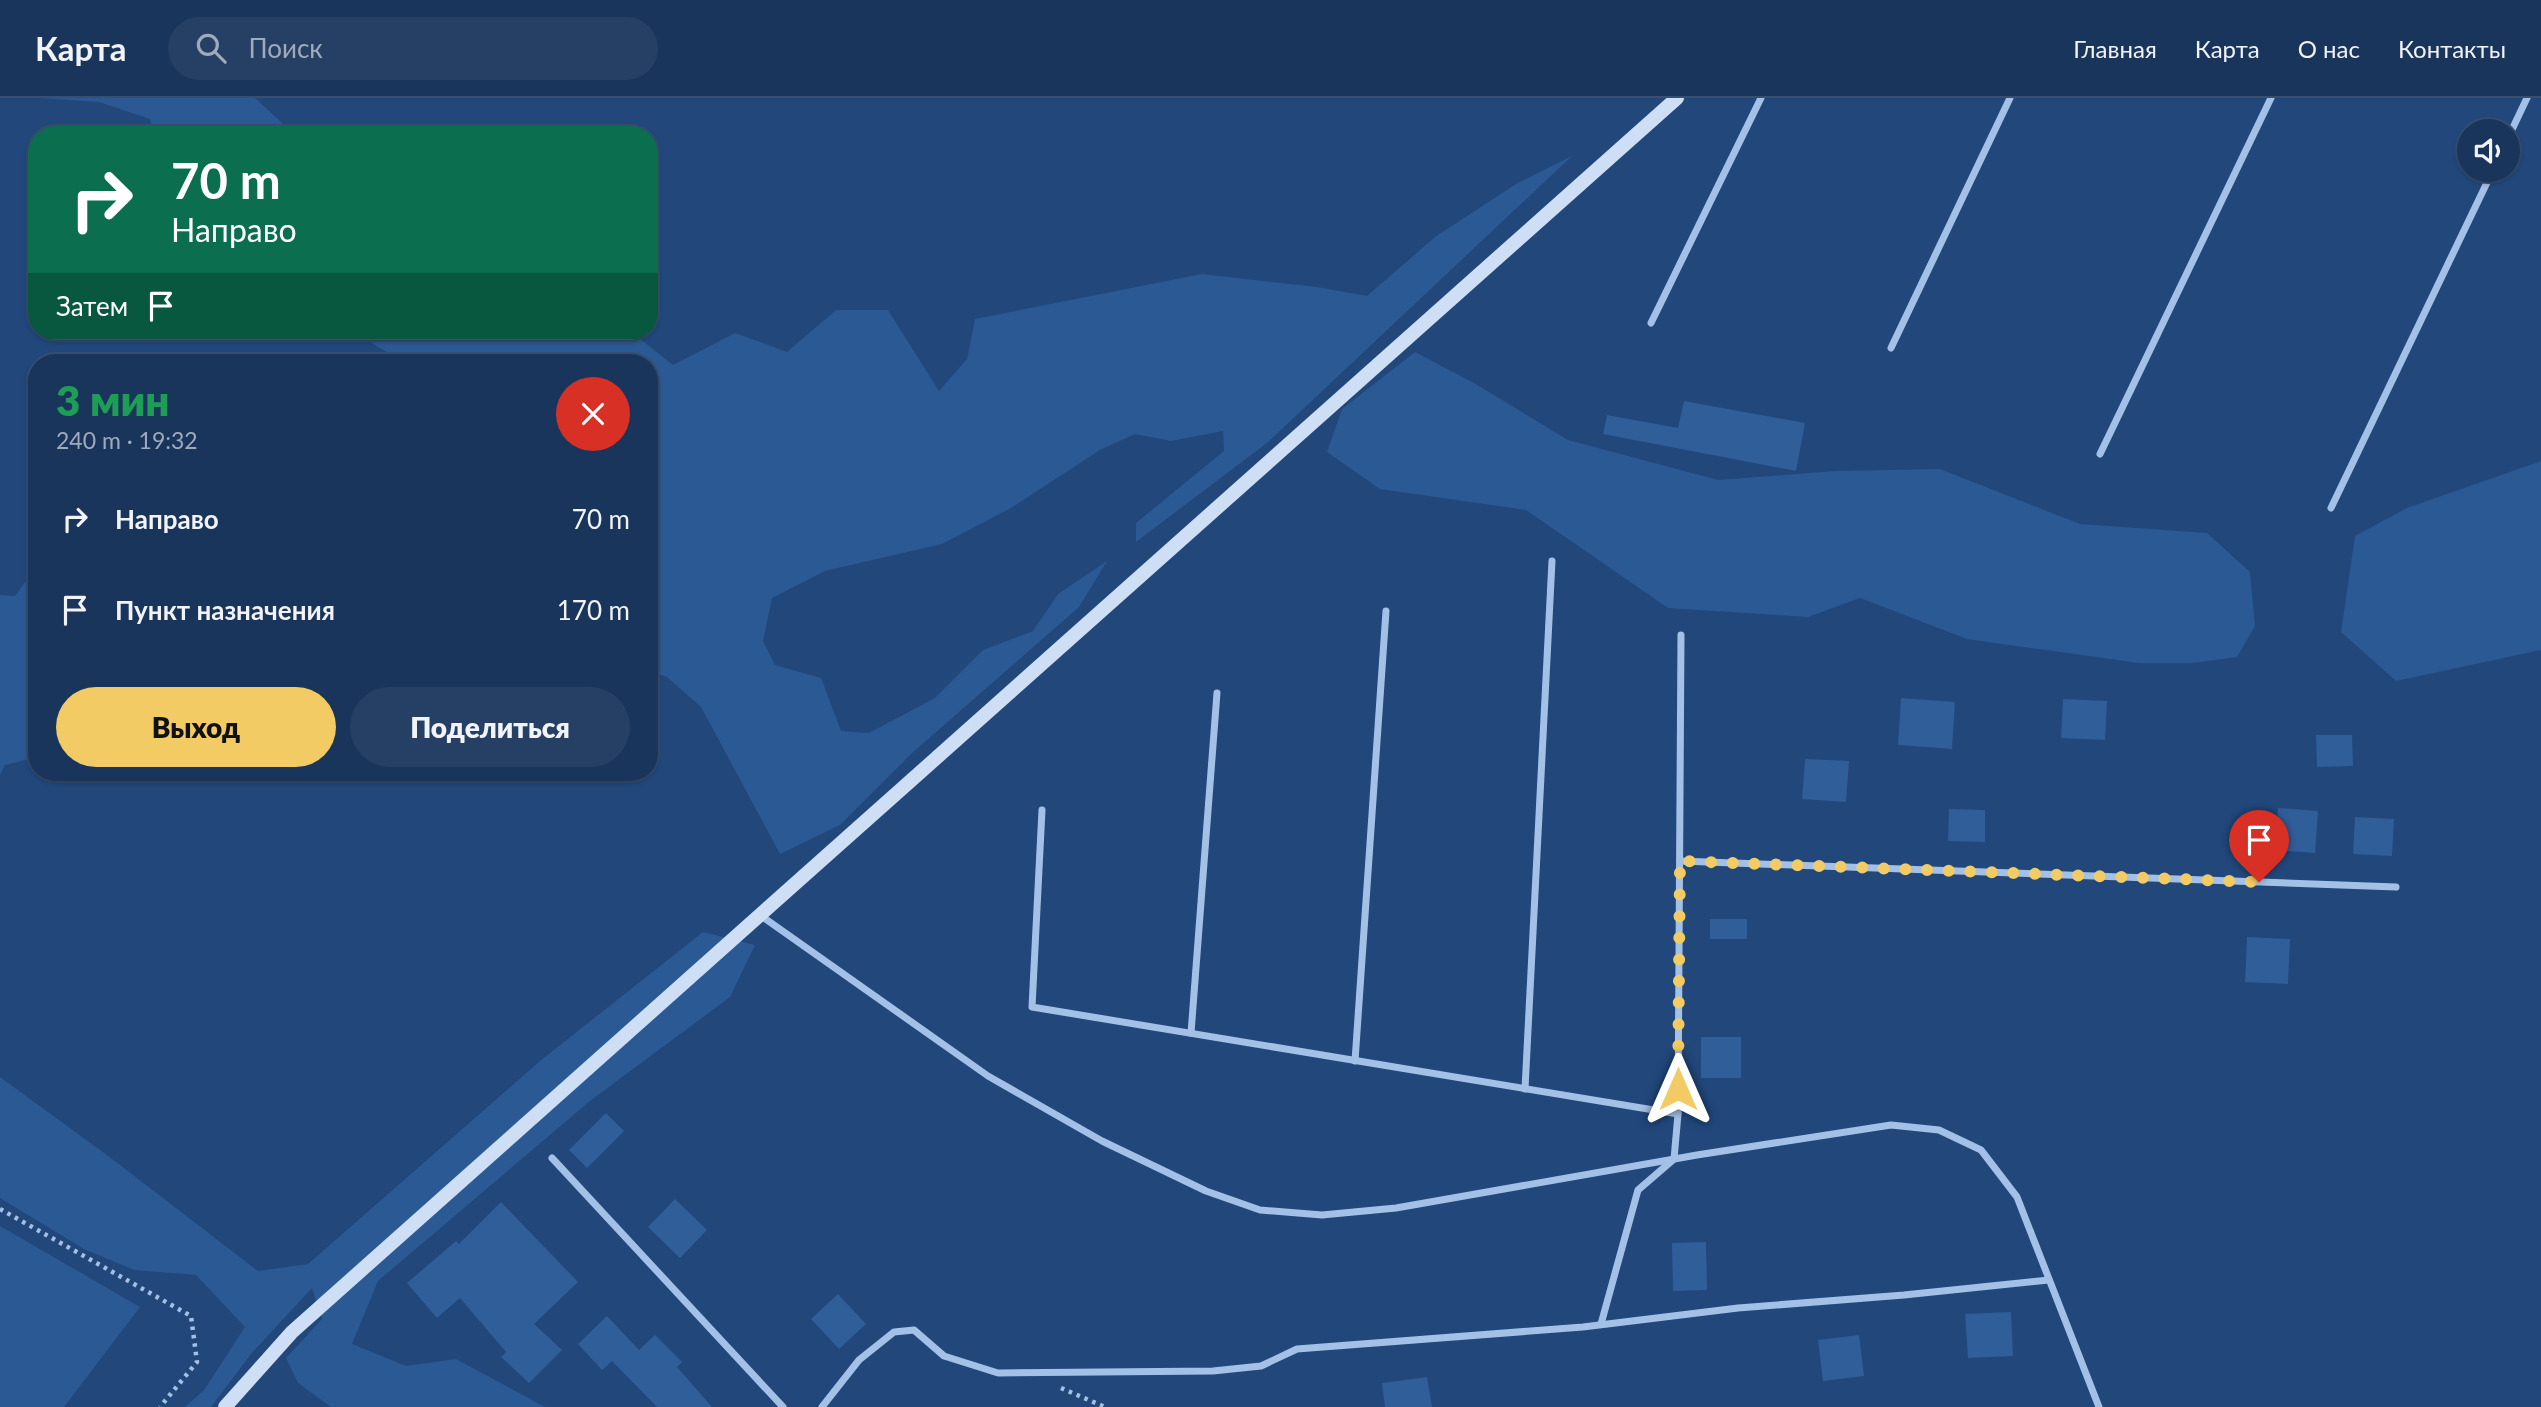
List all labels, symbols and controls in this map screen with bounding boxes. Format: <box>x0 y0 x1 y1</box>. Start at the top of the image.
search box <box>168 17 658 80</box>
text: Карта <box>35 28 126 68</box>
icon: search <box>192 29 230 67</box>
text: Поиск <box>248 32 323 64</box>
text: Главная <box>2073 34 2157 63</box>
text: Карта <box>2195 34 2260 63</box>
text: О нас <box>2298 34 2360 63</box>
text: Контакты <box>2398 34 2506 63</box>
map controls <box>2457 119 2520 182</box>
button: sound <box>2457 119 2520 182</box>
text: 70 m <box>171 151 281 209</box>
icon: right <box>56 154 147 245</box>
text: Направо <box>171 210 297 249</box>
icon: arrive <box>142 287 180 325</box>
text: Затем <box>56 290 128 322</box>
text: 3 мин <box>56 375 170 425</box>
button: close <box>556 377 630 451</box>
text: 240 m · 19:32 <box>56 426 198 454</box>
icon: right <box>56 500 94 538</box>
text: Направо <box>115 503 219 535</box>
text: 70 m <box>572 503 630 535</box>
icon: arrive <box>56 591 94 629</box>
text: Пункт назначения <box>115 594 335 626</box>
text: 170 m <box>557 594 630 626</box>
button: Выход <box>56 687 336 767</box>
button: Поделиться <box>350 687 630 767</box>
pin <box>2229 810 2289 882</box>
icon: arrive <box>2240 821 2278 859</box>
position arrow <box>1641 1052 1715 1126</box>

